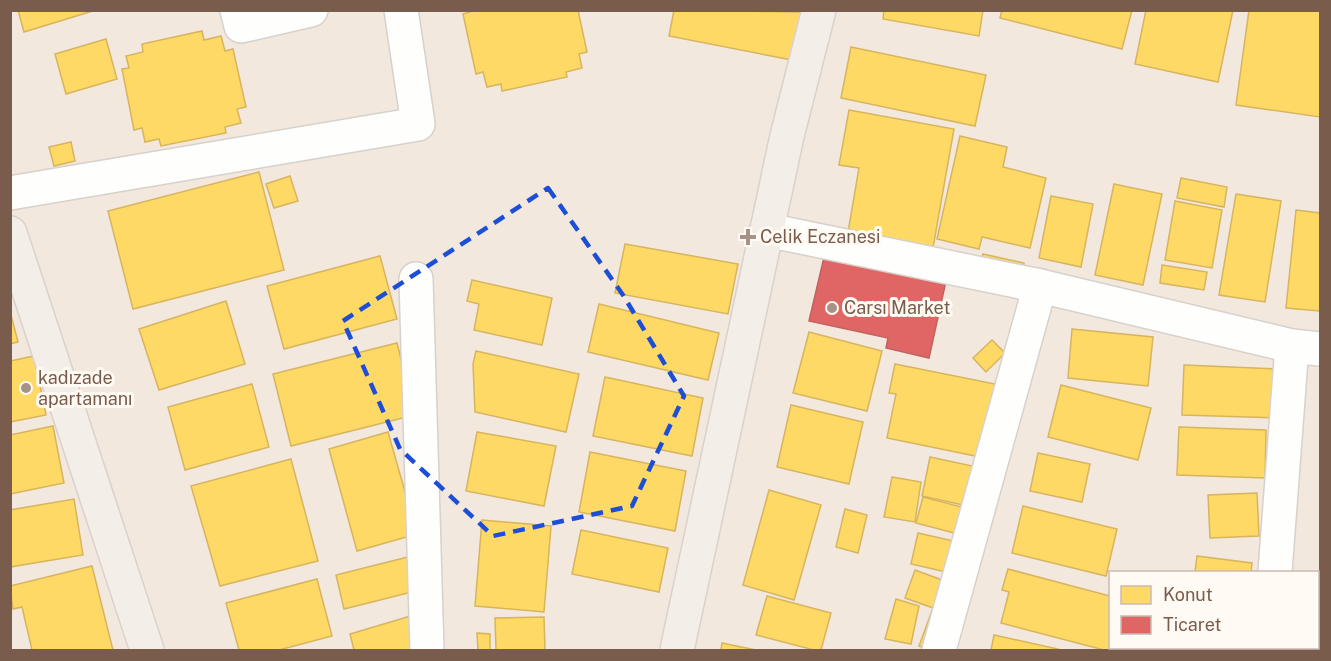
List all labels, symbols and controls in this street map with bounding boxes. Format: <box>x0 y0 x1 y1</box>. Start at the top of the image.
place label: Celik Eczanesi <box>760 226 880 247</box>
marker: Celik Eczanesi <box>741 230 755 244</box>
place label: Carsı Market <box>844 297 950 318</box>
marker: Carsı Market <box>825 301 839 315</box>
place label: kadızade apartamanı <box>38 367 132 409</box>
marker: kadızade apartamanı <box>19 381 33 395</box>
legend <box>1109 571 1319 649</box>
text: Konut <box>1163 584 1213 605</box>
text: Ticaret <box>1163 614 1221 635</box>

